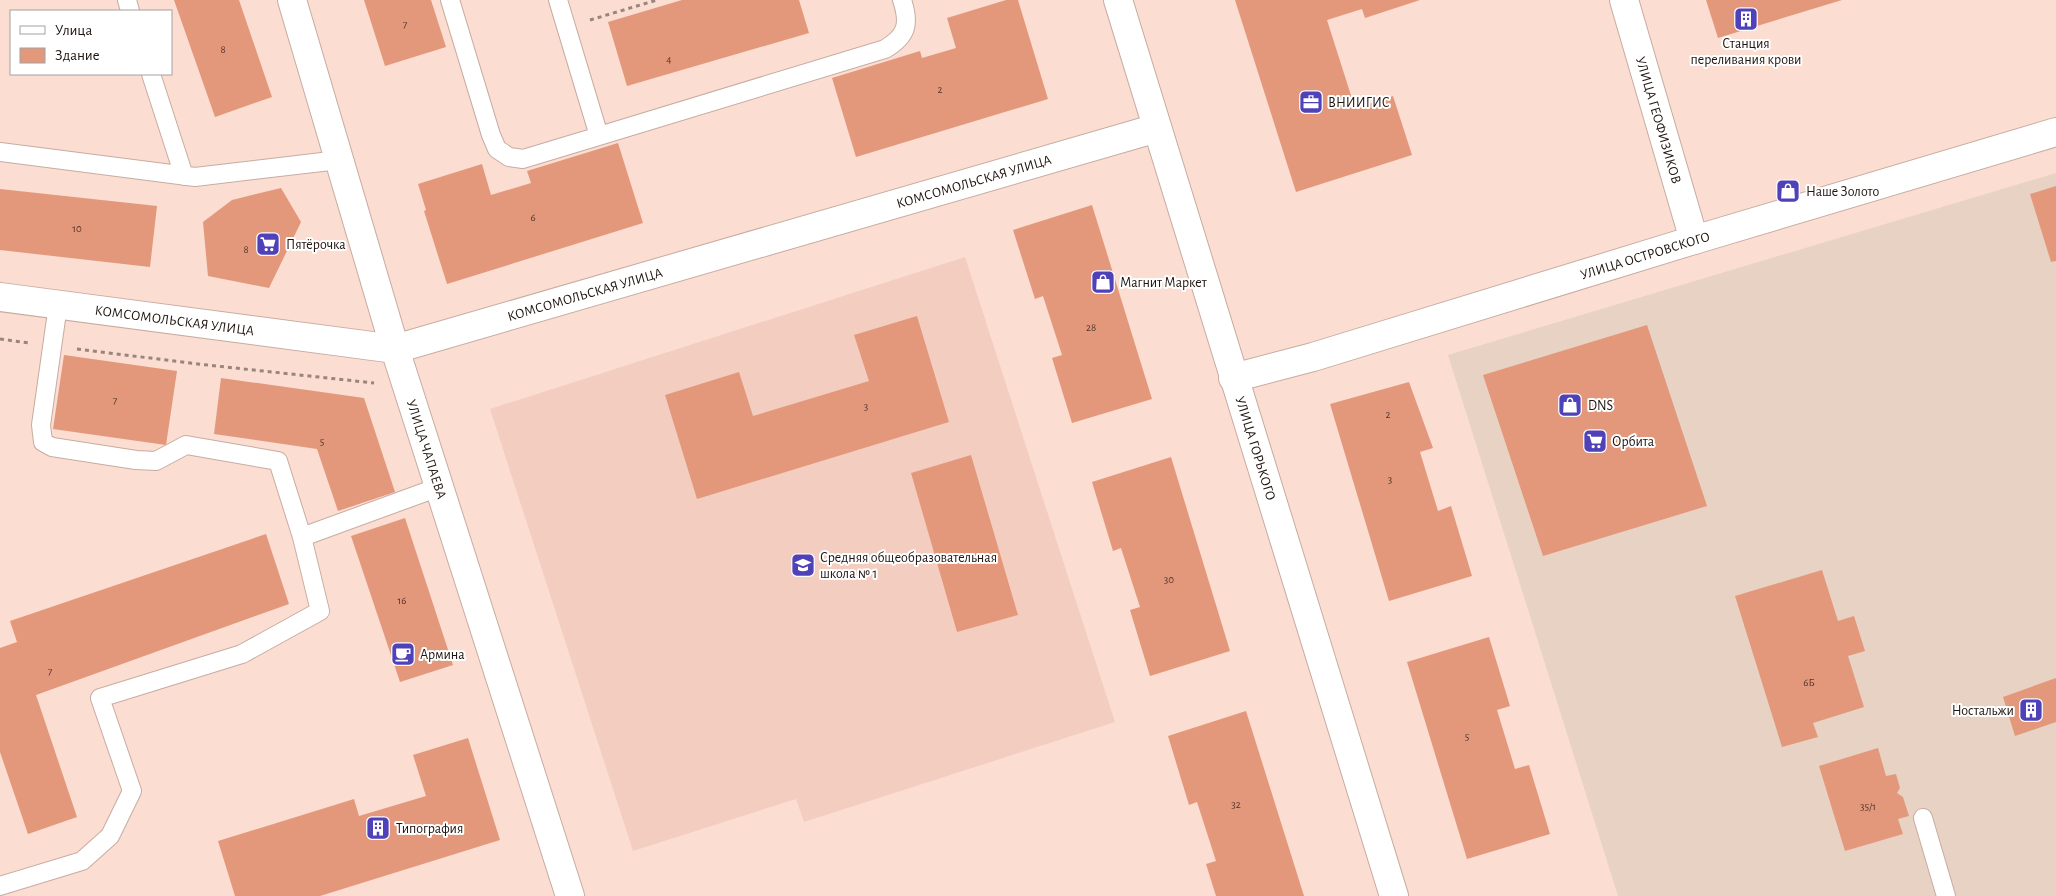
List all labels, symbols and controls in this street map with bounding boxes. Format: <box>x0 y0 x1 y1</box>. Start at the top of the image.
building icon: Станция переливания крови <box>1733 6 1759 32</box>
legend <box>10 10 172 75</box>
house number: 7 <box>403 19 408 30</box>
text: Улица <box>55 23 92 38</box>
place label: Станция переливания крови <box>1690 37 1802 67</box>
house number: 8 <box>220 44 226 55</box>
text: Здание <box>55 48 100 63</box>
house number: 4 <box>666 54 672 65</box>
street label: УЛИЦА ГЕОФИЗИКОВ <box>1633 55 1683 185</box>
house number: 2 <box>937 84 943 95</box>
office icon: ВНИИГИС <box>1298 89 1324 115</box>
place label: ВНИИГИС <box>1328 96 1390 110</box>
street label: КОМСОМОЛЬСКАЯ УЛИЦА <box>895 153 1053 211</box>
shop icon: Наше Золото <box>1775 178 1801 204</box>
place label: Наше Золото <box>1806 185 1879 199</box>
house number: 6 <box>530 212 536 223</box>
house number: 10 <box>72 223 82 234</box>
street label: УЛИЦА ОСТРОВСКОГО <box>1579 230 1712 282</box>
supermarket icon: Пятёрочка <box>255 231 281 257</box>
place label: Пятёрочка <box>286 238 346 252</box>
house number: 8 <box>243 244 249 255</box>
street label: КОМСОМОЛЬСКАЯ УЛИЦА <box>506 266 664 324</box>
shop icon: Магнит Маркет <box>1090 269 1116 295</box>
place label: Магнит Маркет <box>1120 276 1208 290</box>
street label: КОМСОМОЛЬСКАЯ УЛИЦА <box>94 304 255 338</box>
house number: 28 <box>1086 322 1096 333</box>
shop icon: DNS <box>1557 392 1583 418</box>
house number: 7 <box>113 395 118 406</box>
street label: УЛИЦА ГОРЬКОГО <box>1232 395 1278 502</box>
street label: УЛИЦА ЧАПАЕВА <box>404 398 448 501</box>
place label: DNS <box>1588 399 1613 413</box>
house number: 3 <box>864 401 869 412</box>
house number: 2 <box>1385 409 1391 420</box>
supermarket icon: Орбита <box>1582 428 1608 454</box>
place label: Орбита <box>1612 435 1655 449</box>
house number: 5 <box>320 436 325 447</box>
house number: 3 <box>1388 474 1393 485</box>
place label: Средняя общеобразовательная школа № 1 <box>820 551 997 581</box>
school or university icon: Средняя общеобразовательная школа № 1 <box>790 552 816 578</box>
house number: 30 <box>1164 574 1174 585</box>
house number: 16 <box>398 595 406 606</box>
cafe icon: Армина <box>390 641 416 667</box>
place label: Армина <box>420 648 465 662</box>
house number: 7 <box>48 666 53 677</box>
house number: 6Б <box>1803 677 1815 688</box>
building icon: Ностальжи <box>2018 697 2044 723</box>
place label: Ностальжи <box>1952 704 2014 718</box>
house number: 5 <box>1465 731 1470 742</box>
house number: 32 <box>1231 799 1241 810</box>
house number: 35/1 <box>1860 801 1876 812</box>
building icon: Типография <box>365 815 391 841</box>
place label: Типография <box>396 822 463 836</box>

